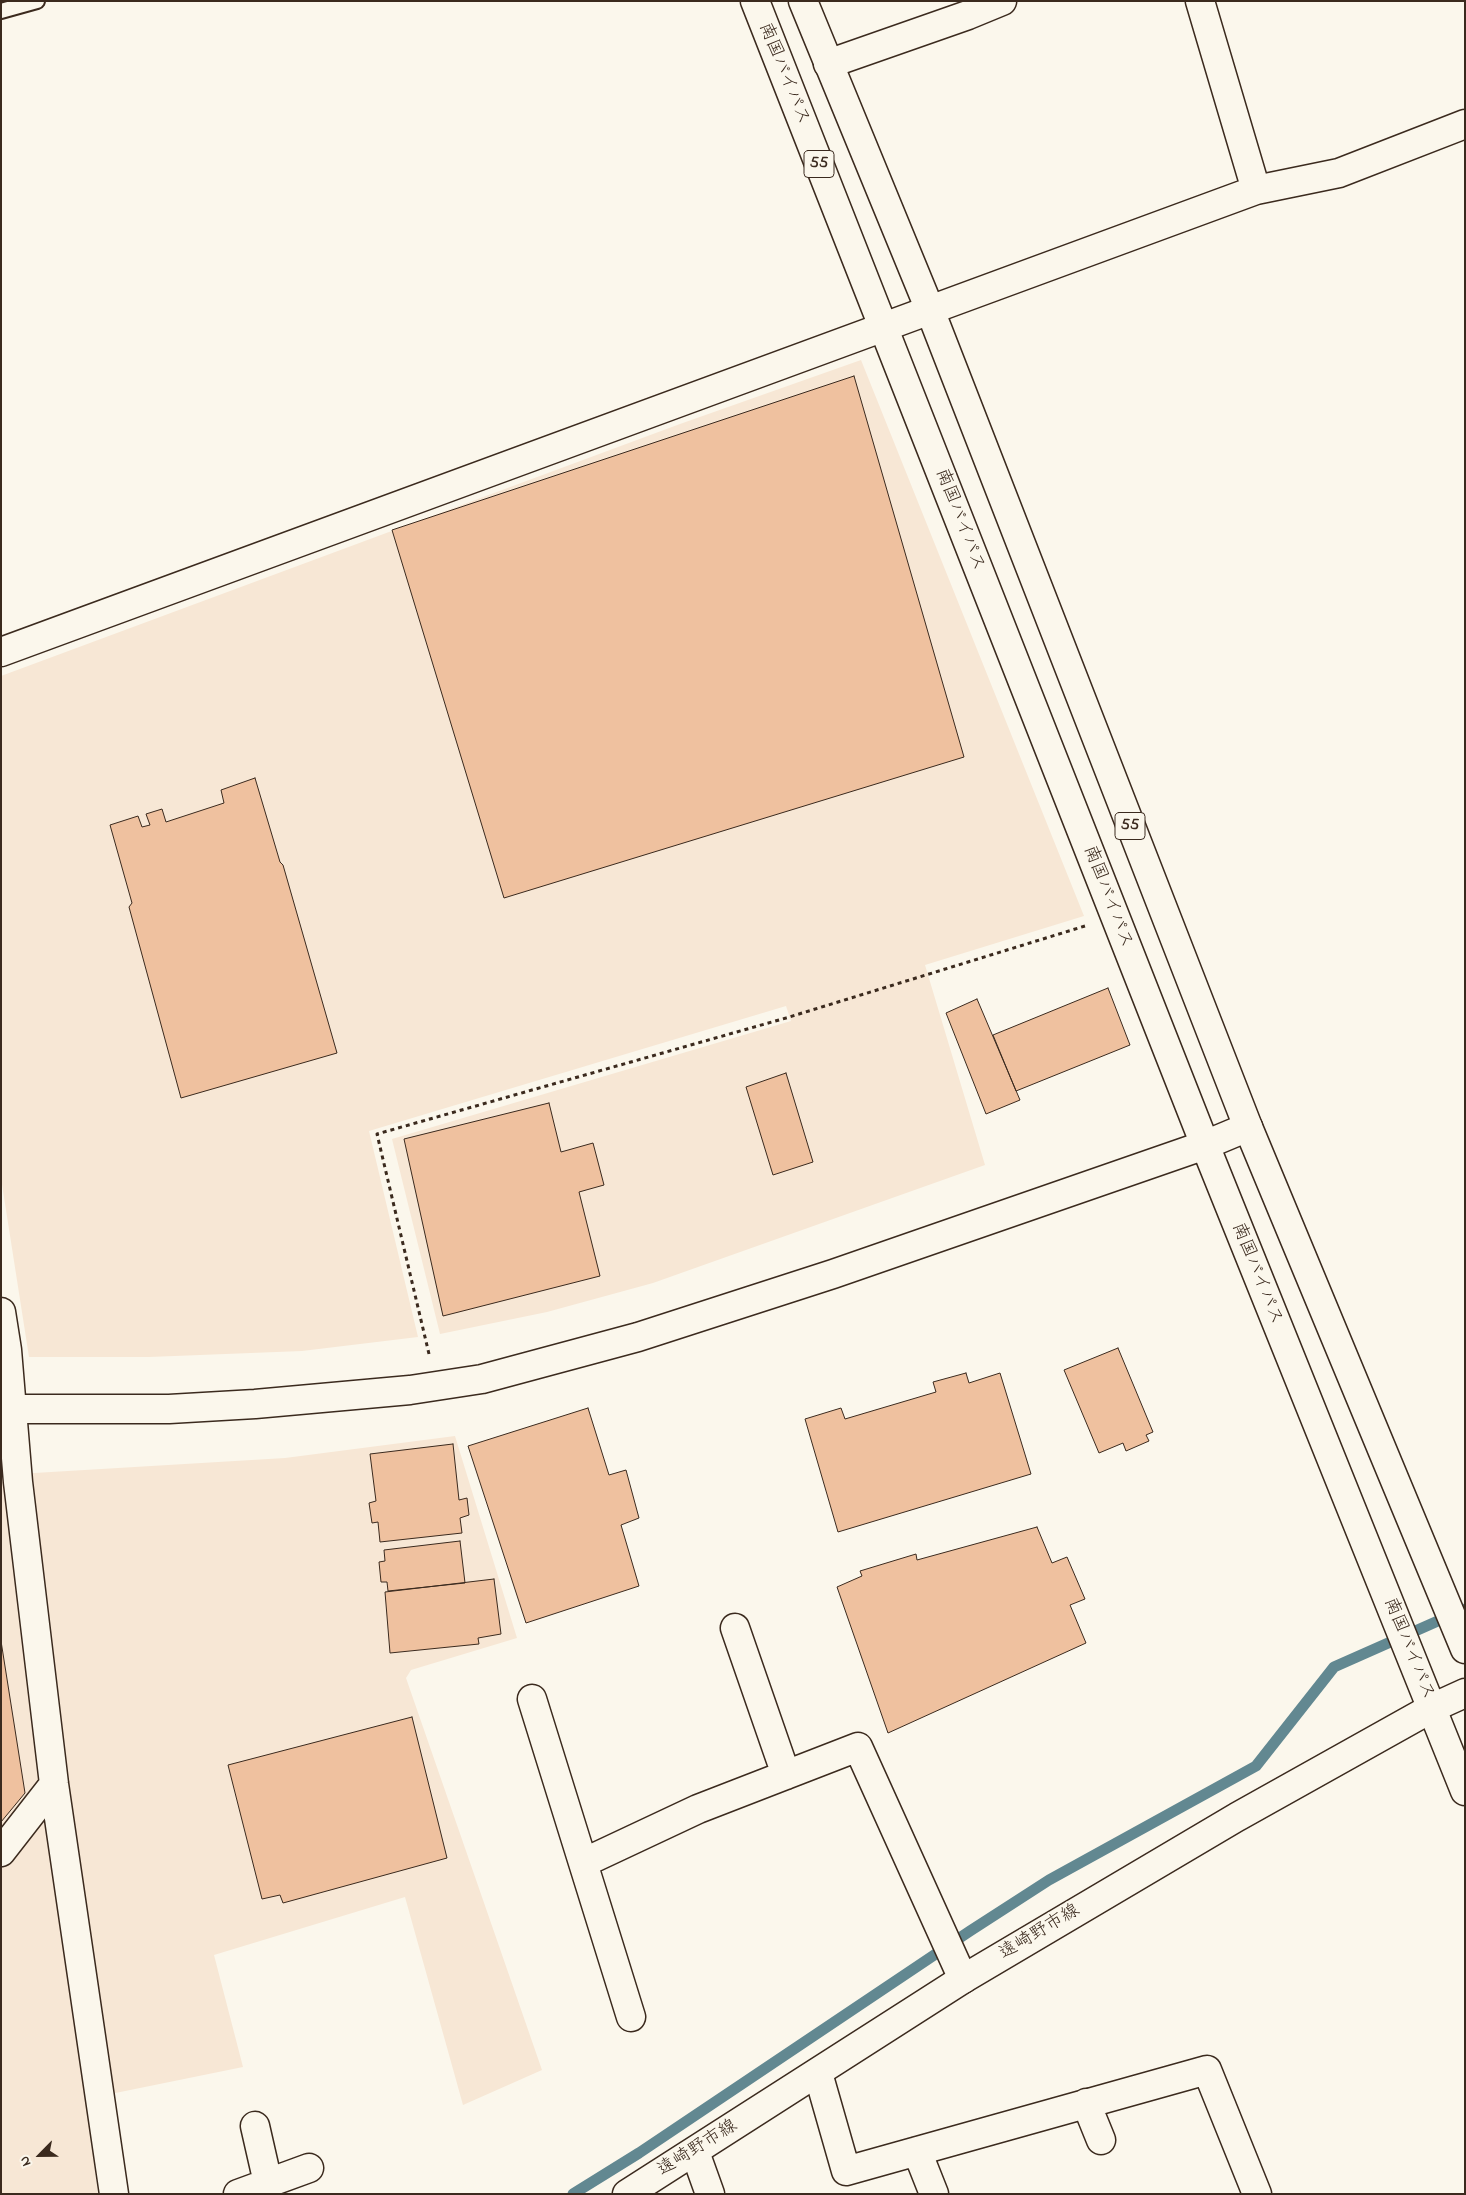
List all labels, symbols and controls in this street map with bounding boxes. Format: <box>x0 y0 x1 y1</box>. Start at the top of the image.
street label: 南国バイパス <box>753 20 813 128</box>
road number: 55 <box>804 150 834 178</box>
street label: 南国バイパス <box>930 466 988 574</box>
road number: 55 <box>1115 812 1145 839</box>
street label: 南国バイパス <box>1078 843 1136 951</box>
street label: 南国バイパス <box>1226 1220 1286 1328</box>
street label: 南国バイパス <box>1378 1595 1438 1703</box>
street label: 遠崎野市線 <box>996 1901 1084 1965</box>
street label: 遠崎野市線 <box>654 2116 742 2182</box>
north arrow <box>15 2130 65 2180</box>
text: N <box>14 2153 37 2170</box>

